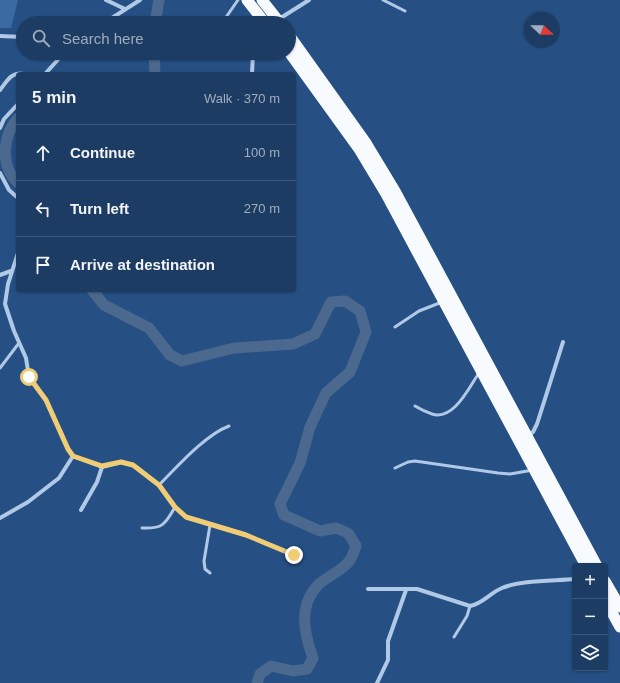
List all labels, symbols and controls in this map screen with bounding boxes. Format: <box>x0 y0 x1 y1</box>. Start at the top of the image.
north arrow <box>524 12 560 48</box>
search box <box>16 16 296 60</box>
icon: search <box>30 27 52 49</box>
text: Search here <box>62 30 144 47</box>
text: 5 min <box>32 88 76 107</box>
text: Walk · 370 m <box>204 91 280 106</box>
icon: ahead <box>32 142 54 164</box>
text: Continue <box>70 144 135 161</box>
text: 100 m <box>244 145 280 160</box>
icon: left <box>32 198 54 220</box>
text: Turn left <box>70 200 129 217</box>
text: 270 m <box>244 201 280 216</box>
icon: arrive <box>32 254 54 276</box>
text: Arrive at destination <box>70 256 215 273</box>
route start <box>20 368 38 386</box>
route end <box>285 546 303 564</box>
map controls <box>572 563 608 671</box>
button: + <box>572 563 608 599</box>
button: − <box>572 599 608 635</box>
button: layers <box>572 635 608 671</box>

